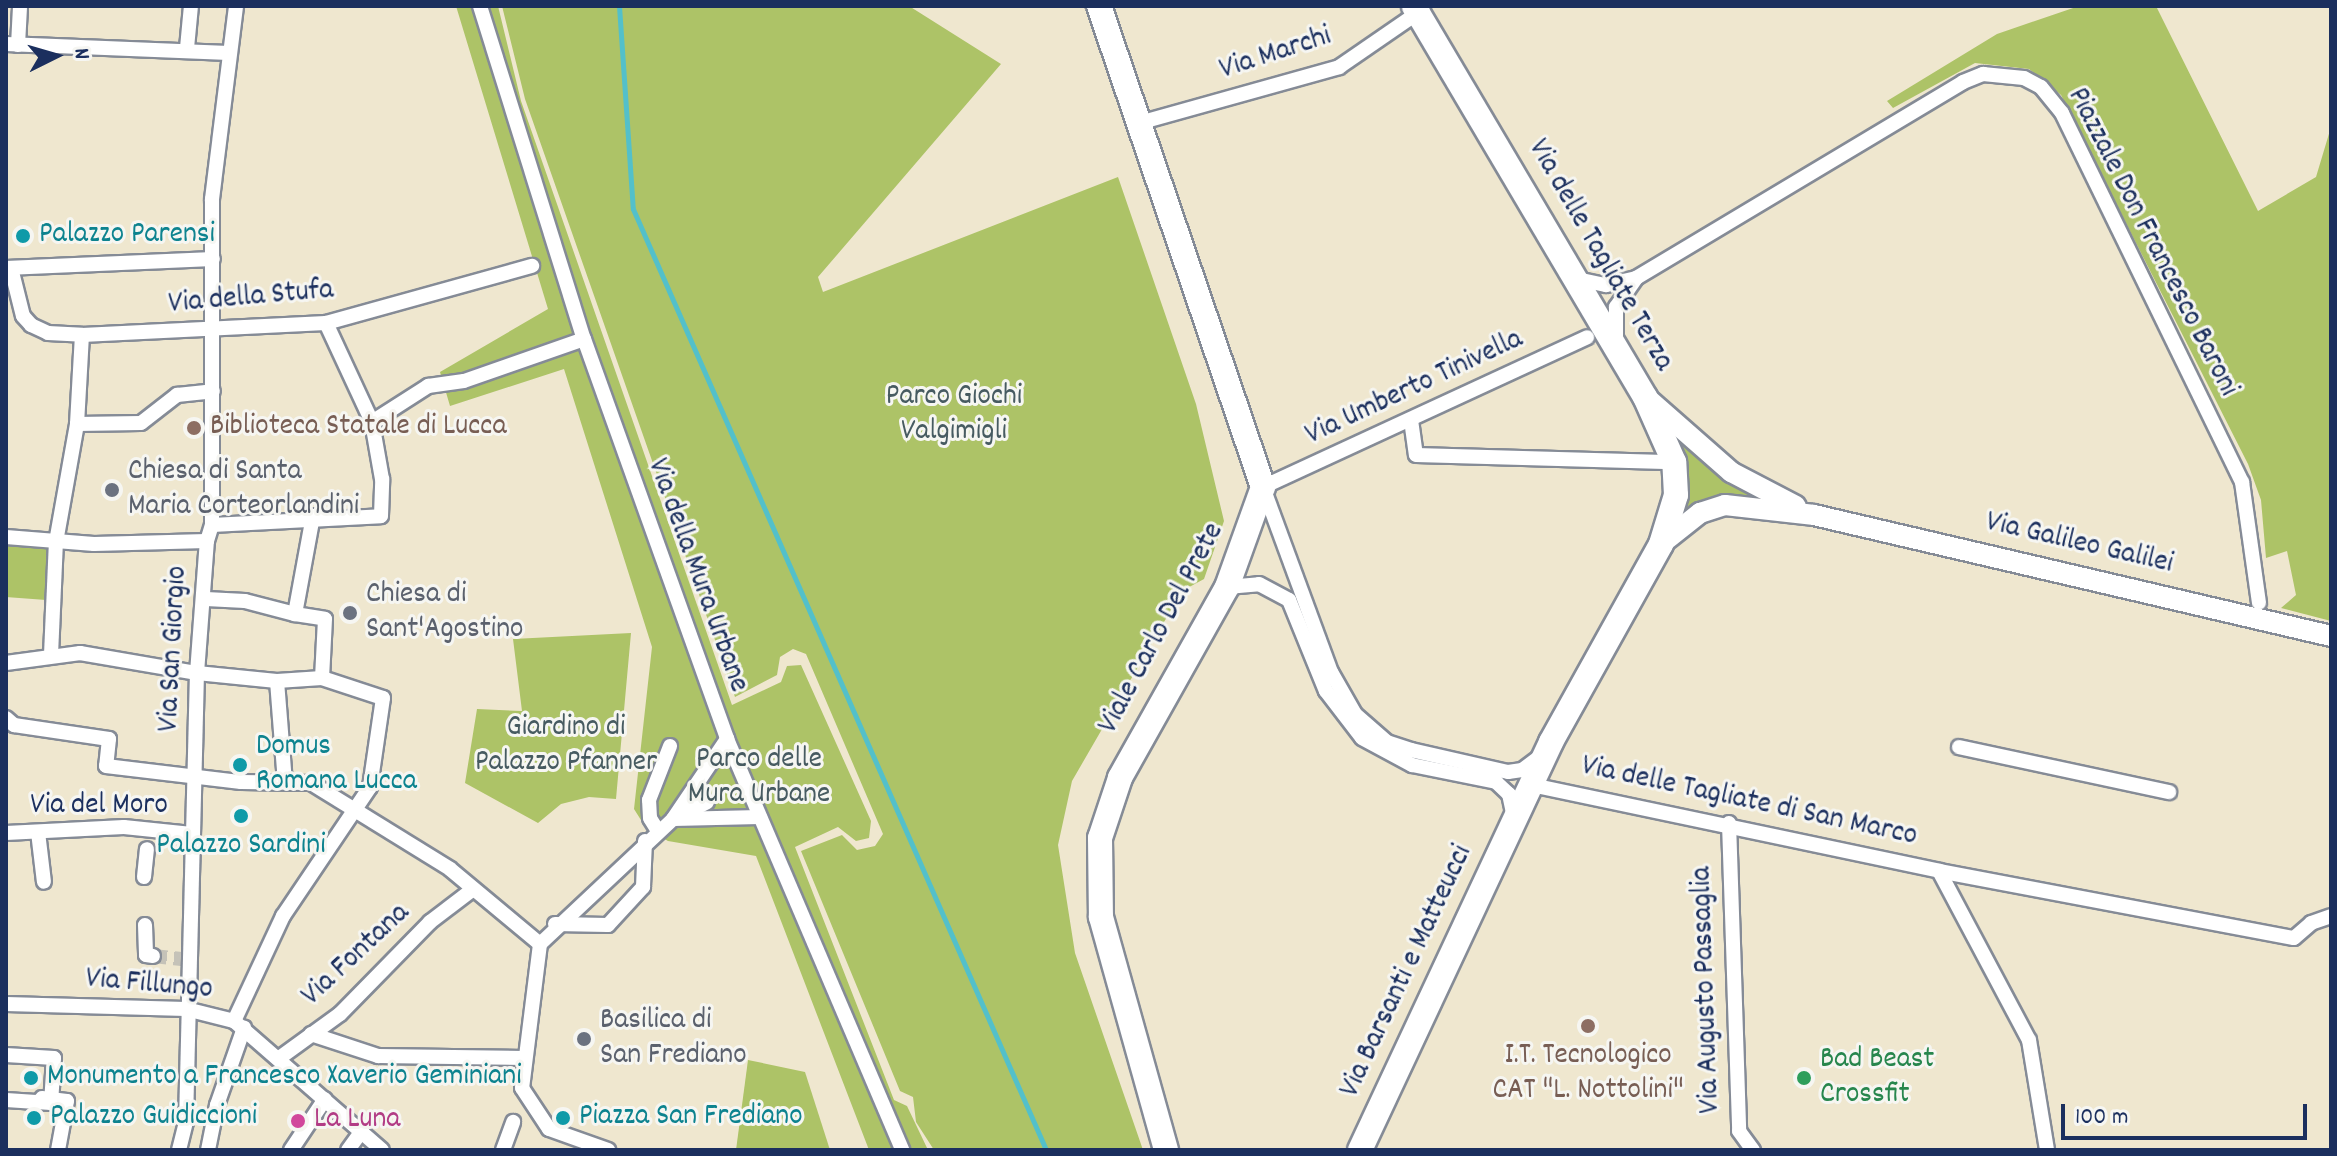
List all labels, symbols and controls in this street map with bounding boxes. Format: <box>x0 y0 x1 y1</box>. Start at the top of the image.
north arrow <box>16 16 96 96</box>
street label: Via Marchi <box>1216 20 1336 90</box>
text: N <box>64 47 96 61</box>
street label: Piazzale Don Francesco Baroni <box>2057 83 2245 403</box>
street label: Via delle Tagliate Terza <box>1518 134 1680 378</box>
place label: Palazzo Parensi <box>39 218 215 254</box>
marker: Palazzo Parensi <box>14 227 32 245</box>
street label: Via della Stufa <box>167 274 335 324</box>
street label: Via Umberto Tinivella <box>1301 323 1529 455</box>
park label: Parco Giochi Valgimigli <box>886 380 1022 450</box>
place label: Biblioteca Statale di Lucca <box>210 410 506 446</box>
marker: Biblioteca Statale di Lucca <box>185 419 203 437</box>
street label: Via della Mura Urbane <box>637 454 755 698</box>
place label: Chiesa di Santa Maria Corteorlandini <box>128 455 359 526</box>
marker: Chiesa di Santa Maria Corteorlandini <box>103 481 121 499</box>
street label: Via Galileo Galilei <box>1982 506 2176 584</box>
street label: Viale Carlo Del Prete <box>1092 517 1234 741</box>
street label: Via San Giorgio <box>153 565 197 733</box>
place label: Chiesa di Sant'Agostino <box>366 578 523 648</box>
marker: Chiesa di Sant'Agostino <box>341 604 359 622</box>
park label: Giardino di Palazzo Pfanner <box>475 711 657 782</box>
place label: Domus Romana Lucca <box>256 730 417 800</box>
park label: Parco delle Mura Urbane <box>688 743 830 814</box>
street label: Via delle Tagliate di San Marco <box>1578 750 1920 856</box>
marker: Domus Romana Lucca <box>231 756 249 774</box>
street label: Via del Moro <box>30 789 168 825</box>
marker: Palazzo Sardini <box>232 807 250 825</box>
place label: Palazzo Sardini <box>156 829 326 865</box>
street label: Via Barsanti e Matteucci <box>1334 840 1482 1104</box>
street label: Via Augusto Passaglia <box>1686 866 1730 1114</box>
street label: Via Fontana <box>296 897 418 1015</box>
street label: Via Fillungo <box>84 963 214 1009</box>
place label: Basilica di San Frediano <box>600 1004 747 1074</box>
marker: I.T. Tecnologico CAT "L. Nottolini" <box>1579 1017 1597 1035</box>
marker: Basilica di San Frediano <box>575 1030 593 1048</box>
place label: I.T. Tecnologico CAT "L. Nottolini" <box>1492 1039 1684 1110</box>
place label: Bad Beast Crossfit <box>1820 1043 1934 1114</box>
place label: Monumento a Francesco Xaverio Geminiani <box>47 1060 522 1096</box>
marker: Monumento a Francesco Xaverio Geminiani <box>22 1069 40 1087</box>
marker: Bad Beast Crossfit <box>1795 1069 1813 1087</box>
scale bar <box>2065 1088 2311 1138</box>
place label: Palazzo Guidiccioni <box>50 1100 257 1136</box>
place label: Piazza San Frediano <box>579 1100 802 1136</box>
text: 100 m <box>2075 1101 2128 1135</box>
place label: La Luna <box>314 1103 400 1139</box>
marker: Palazzo Guidiccioni <box>25 1109 43 1127</box>
marker: Piazza San Frediano <box>554 1109 572 1127</box>
marker: La Luna <box>289 1112 307 1130</box>

